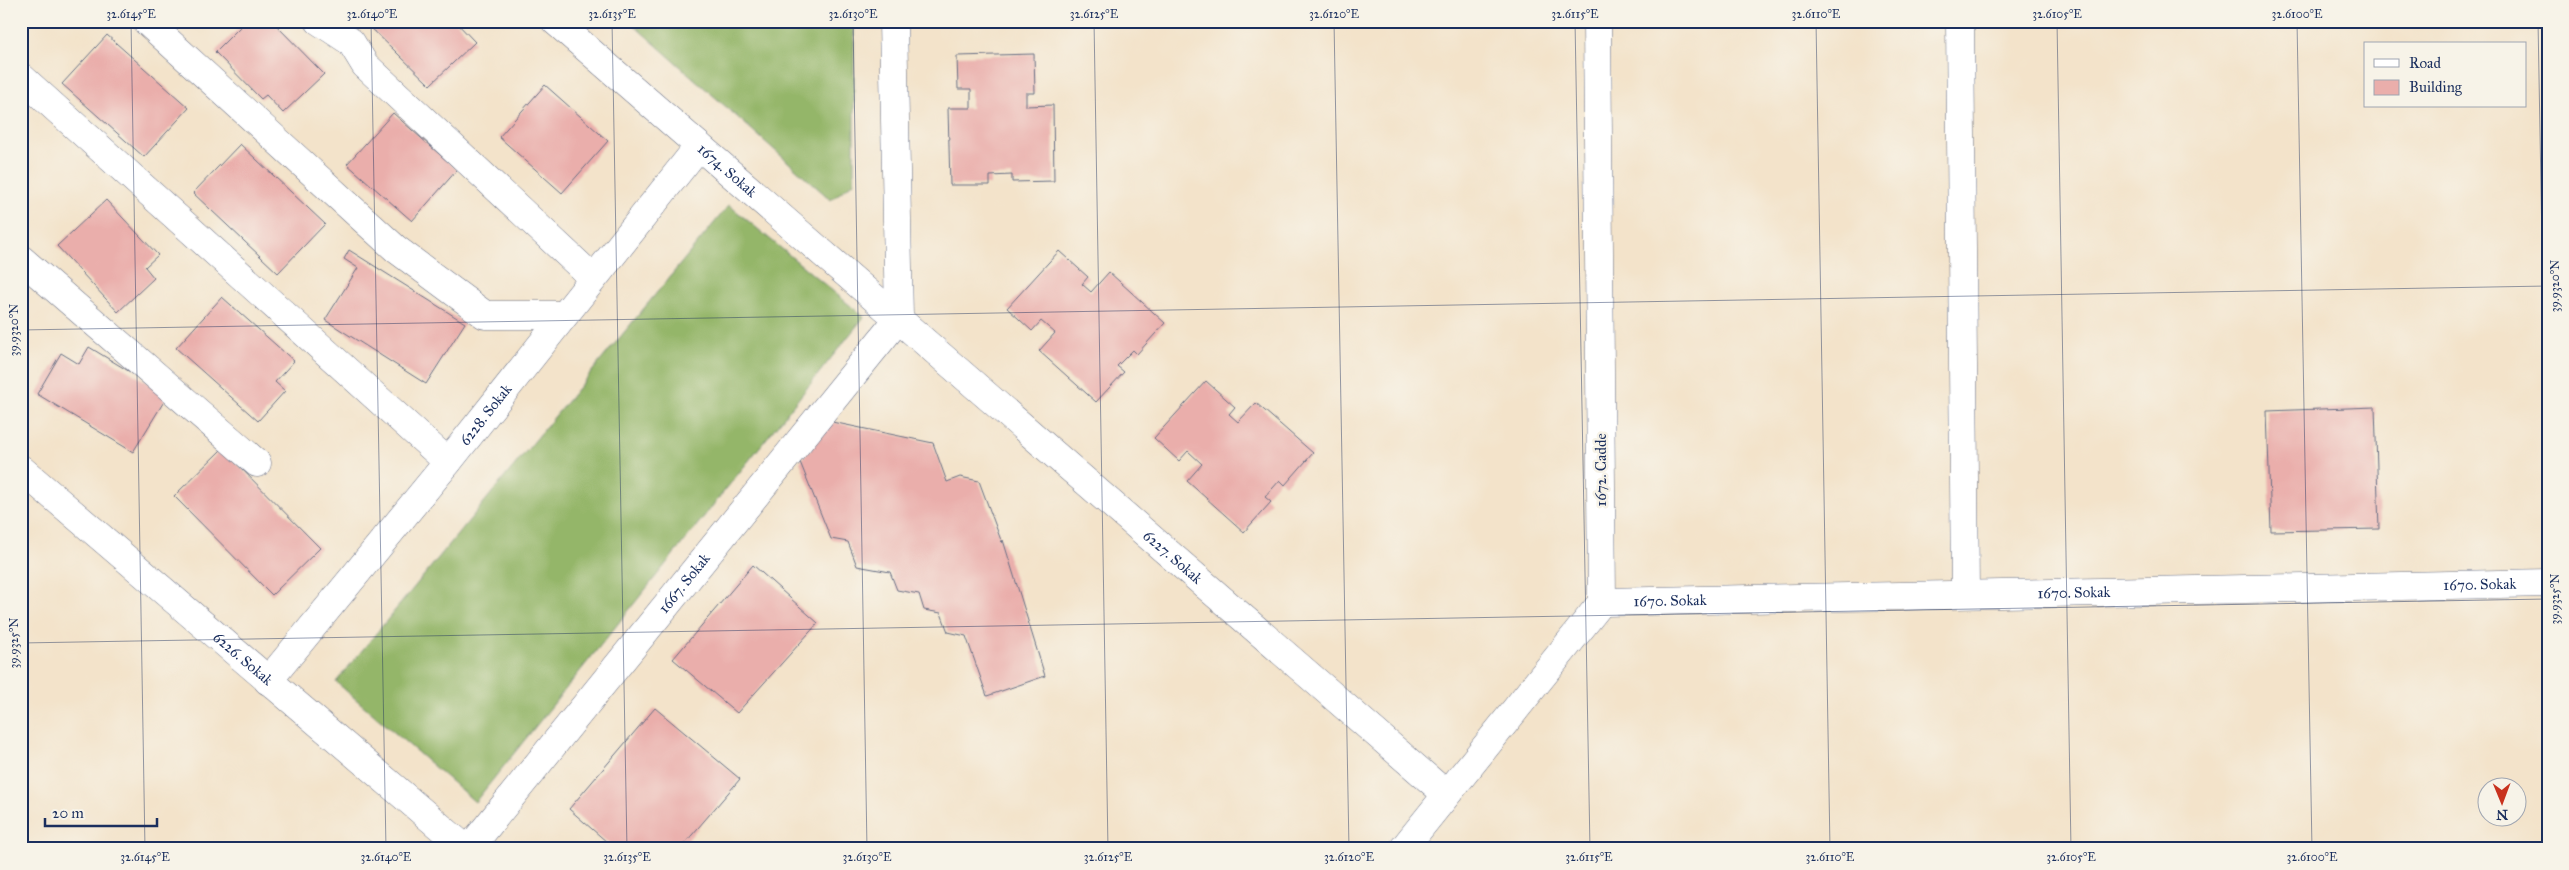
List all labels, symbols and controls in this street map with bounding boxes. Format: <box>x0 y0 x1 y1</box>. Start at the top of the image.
text: 32.6145°E <box>106 7 156 21</box>
text: 32.6140°E <box>347 7 398 21</box>
text: 32.6135°E <box>588 7 636 21</box>
text: 32.6130°E <box>829 7 878 21</box>
text: 32.6125°E <box>1070 7 1119 21</box>
text: 32.6120°E <box>1309 7 1359 21</box>
text: 32.6115°E <box>1551 7 1599 21</box>
text: 32.6110°E <box>1792 7 1841 21</box>
text: 32.6105°E <box>2032 7 2082 21</box>
text: 32.6100°E <box>2271 7 2323 21</box>
legend <box>2364 42 2526 108</box>
text: Road <box>2409 54 2441 72</box>
text: Building <box>2409 78 2463 96</box>
street label: 1674. Sokak <box>694 140 761 201</box>
text: 39.9320°N <box>2548 260 2562 312</box>
text: 39.9320°N <box>7 304 21 356</box>
street label: 6228. Sokak <box>456 380 516 449</box>
street label: 1672. Cadde <box>1592 433 1610 507</box>
street label: 6227. Sokak <box>1140 526 1206 588</box>
street label: 1667. Sokak <box>655 550 714 617</box>
text: 39.9325°N <box>2548 574 2562 624</box>
street label: 1670. Sokak <box>2443 575 2517 594</box>
street label: 1670. Sokak <box>2037 583 2111 602</box>
street label: 1670. Sokak <box>1633 591 1707 610</box>
text: 39.9325°N <box>7 618 21 668</box>
street label: 6226. Sokak <box>209 628 277 689</box>
north arrow <box>2476 778 2526 828</box>
scale bar <box>45 795 158 827</box>
text: 20 m <box>52 804 84 822</box>
text: N <box>2496 806 2508 823</box>
text: 32.6145°E <box>120 850 170 864</box>
text: 32.6140°E <box>361 850 412 864</box>
text: 32.6135°E <box>603 850 651 864</box>
text: 32.6130°E <box>843 850 892 864</box>
text: 32.6125°E <box>1084 850 1133 864</box>
text: 32.6120°E <box>1324 850 1374 864</box>
text: 32.6115°E <box>1565 850 1613 864</box>
text: 32.6110°E <box>1806 850 1855 864</box>
text: 32.6105°E <box>2046 850 2096 864</box>
text: 32.6100°E <box>2286 850 2338 864</box>

